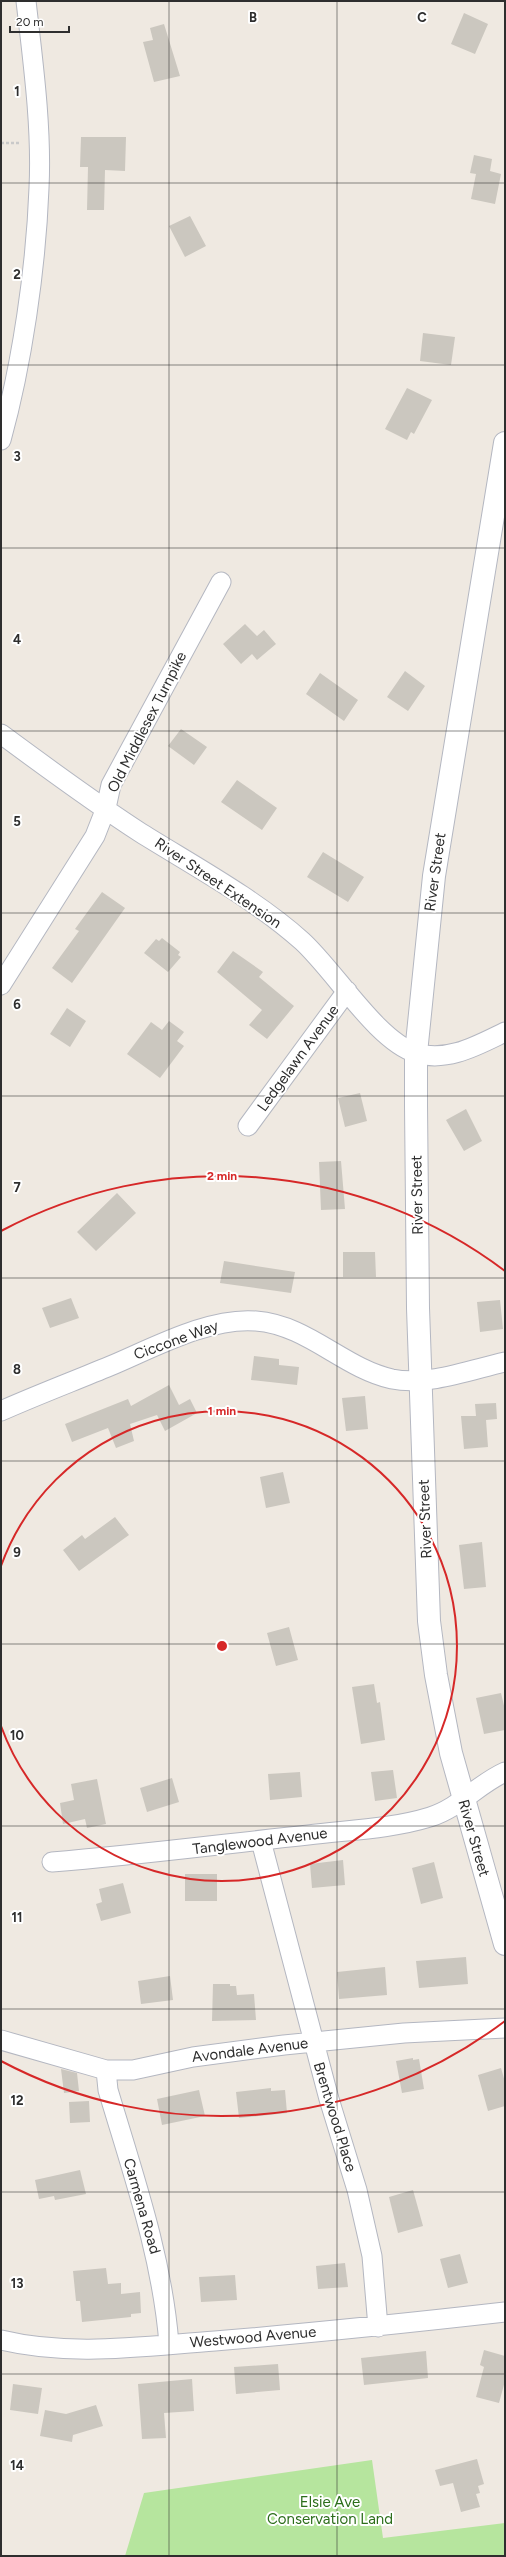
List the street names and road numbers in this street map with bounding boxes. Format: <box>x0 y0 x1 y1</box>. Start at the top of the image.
street label: Old Middlesex Turnpike <box>104 649 190 795</box>
street label: River Street <box>421 831 449 913</box>
street label: River Street Extension <box>151 834 285 932</box>
street label: Ledgelawn Avenue <box>253 1001 343 1115</box>
street label: River Street <box>407 1155 427 1235</box>
street label: Ciccone Way <box>131 1316 221 1364</box>
street label: River Street <box>415 1479 435 1559</box>
street label: River Street <box>454 1797 494 1879</box>
street label: Tanglewood Avenue <box>192 1824 328 1858</box>
street label: Avondale Avenue <box>191 2034 309 2066</box>
street label: Brentwood Place <box>310 2060 360 2174</box>
street label: Carmena Road <box>120 2156 164 2256</box>
street label: Westwood Avenue <box>189 2323 317 2351</box>

